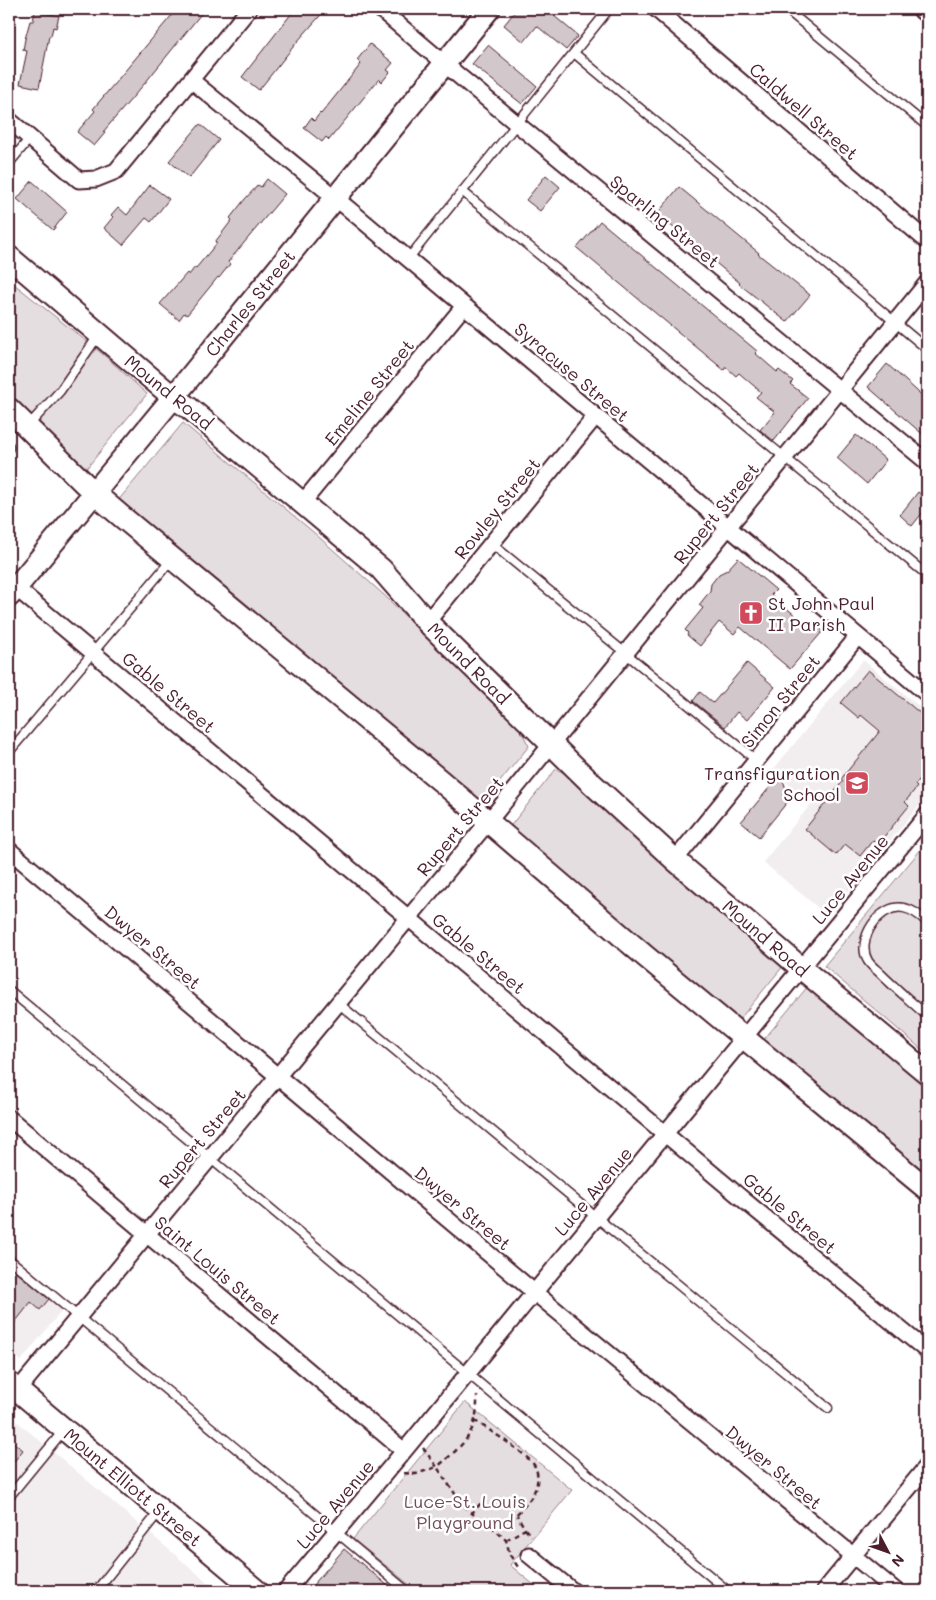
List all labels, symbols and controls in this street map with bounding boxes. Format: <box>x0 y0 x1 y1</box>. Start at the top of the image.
street label: Caldwell Street <box>744 57 864 165</box>
street label: Sparling Street <box>605 169 725 273</box>
street label: Charles Street <box>200 245 300 361</box>
street label: Syracuse Street <box>509 317 635 427</box>
street label: Emeline Street <box>319 334 419 450</box>
street label: Mound Road <box>120 349 218 435</box>
street label: Rowley Street <box>449 452 545 564</box>
street label: Rupert Street <box>668 457 764 569</box>
place label: St John Paul II Parish <box>768 591 875 636</box>
church icon: St John Paul II Parish <box>738 600 764 626</box>
street label: Mound Road <box>423 617 515 709</box>
street label: Gable Street <box>117 646 221 738</box>
street label: Simon Street <box>735 649 825 753</box>
place label: Transfiguration School <box>704 761 840 806</box>
school or university icon: Transfiguration School <box>844 770 870 796</box>
street label: Rupert Street <box>411 771 509 881</box>
street label: Luce Avenue <box>806 829 894 929</box>
street label: Mound Road <box>718 894 814 982</box>
street label: Dwyer Street <box>100 900 206 994</box>
street label: Gable Street <box>427 907 531 999</box>
street label: Rupert Street <box>153 1083 251 1193</box>
street label: Luce Avenue <box>549 1142 637 1240</box>
street label: Dwyer Street <box>410 1161 516 1255</box>
street label: Gable Street <box>738 1167 842 1259</box>
street label: Saint Louis Street <box>150 1210 286 1330</box>
street label: Dwyer Street <box>721 1420 827 1514</box>
street label: Mount Elliott Street <box>59 1422 207 1552</box>
street label: Luce Avenue <box>291 1455 379 1553</box>
park label: Luce-St. Louis Playground <box>404 1489 526 1534</box>
north arrow <box>864 1528 914 1578</box>
text: N <box>888 1551 909 1571</box>

